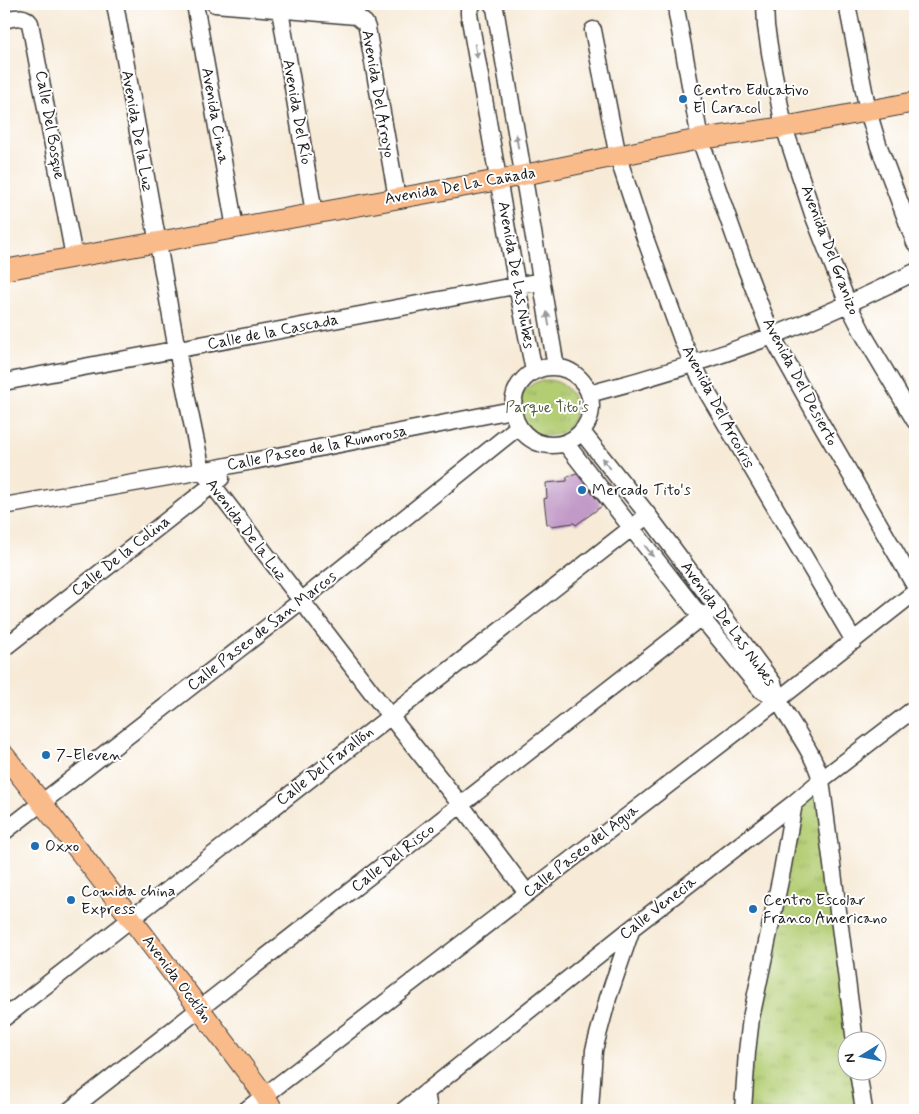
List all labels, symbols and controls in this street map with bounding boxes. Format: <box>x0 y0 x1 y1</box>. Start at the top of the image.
street label: Avenida Del Arroyo <box>356 28 400 160</box>
one-way arrow <box>472 43 480 59</box>
street label: Avenida Del Río <box>277 58 317 167</box>
street label: Avenida Cima <box>196 66 234 166</box>
street label: Calle Del Bosque <box>30 69 70 182</box>
street label: Avenida De la Luz <box>116 69 158 194</box>
place label: Centro Educativo El Caracol <box>693 80 809 119</box>
marker: Centro Educativo El Caracol <box>677 93 689 105</box>
one-way arrow <box>513 133 521 149</box>
street label: Avenida De La Cañada <box>383 162 537 210</box>
street label: Avenida Del Granizo <box>796 182 864 318</box>
street label: Avenida De Las Nubes <box>493 200 539 350</box>
street label: Calle de la Cascada <box>206 309 340 355</box>
one-way arrow <box>543 310 551 326</box>
street label: Avenida Del Desierto <box>757 315 843 449</box>
street label: Avenida Del Arcoíris <box>677 342 759 472</box>
park label: Parque Tito's <box>505 397 589 418</box>
street label: Calle Paseo de la Rumorosa <box>225 420 409 476</box>
one-way arrow <box>601 457 612 470</box>
street label: Avenida De la Luz <box>201 475 291 586</box>
place label: Mercado Tito's <box>592 480 691 501</box>
marker: Mercado Tito's <box>576 484 588 496</box>
street label: Calle De la Colina <box>67 511 175 601</box>
one-way arrow <box>644 544 655 557</box>
street label: Avenida De Las Nubes <box>676 557 780 691</box>
street label: Calle Paseo de San Marcos <box>183 566 341 696</box>
street label: Calle Del Farallón <box>272 721 378 811</box>
place label: 7-Eleven <box>56 745 122 766</box>
marker: 7-Eleven <box>40 749 52 761</box>
street label: Calle Paseo del Agua <box>519 799 644 903</box>
street label: Calle Del Risco <box>347 819 439 897</box>
place label: Oxxo <box>45 836 79 857</box>
marker: Oxxo <box>29 840 41 852</box>
street label: Calle Venecia <box>615 871 701 945</box>
place label: Comida china Express <box>81 881 176 920</box>
place label: Centro Escolar Franco Americano <box>763 890 888 929</box>
marker: Comida china Express <box>65 894 77 906</box>
marker: Centro Escolar Franco Americano <box>747 903 759 915</box>
street label: Avenida Ocotlán <box>137 931 217 1027</box>
north arrow <box>836 1032 886 1082</box>
text: N <box>841 1052 860 1064</box>

